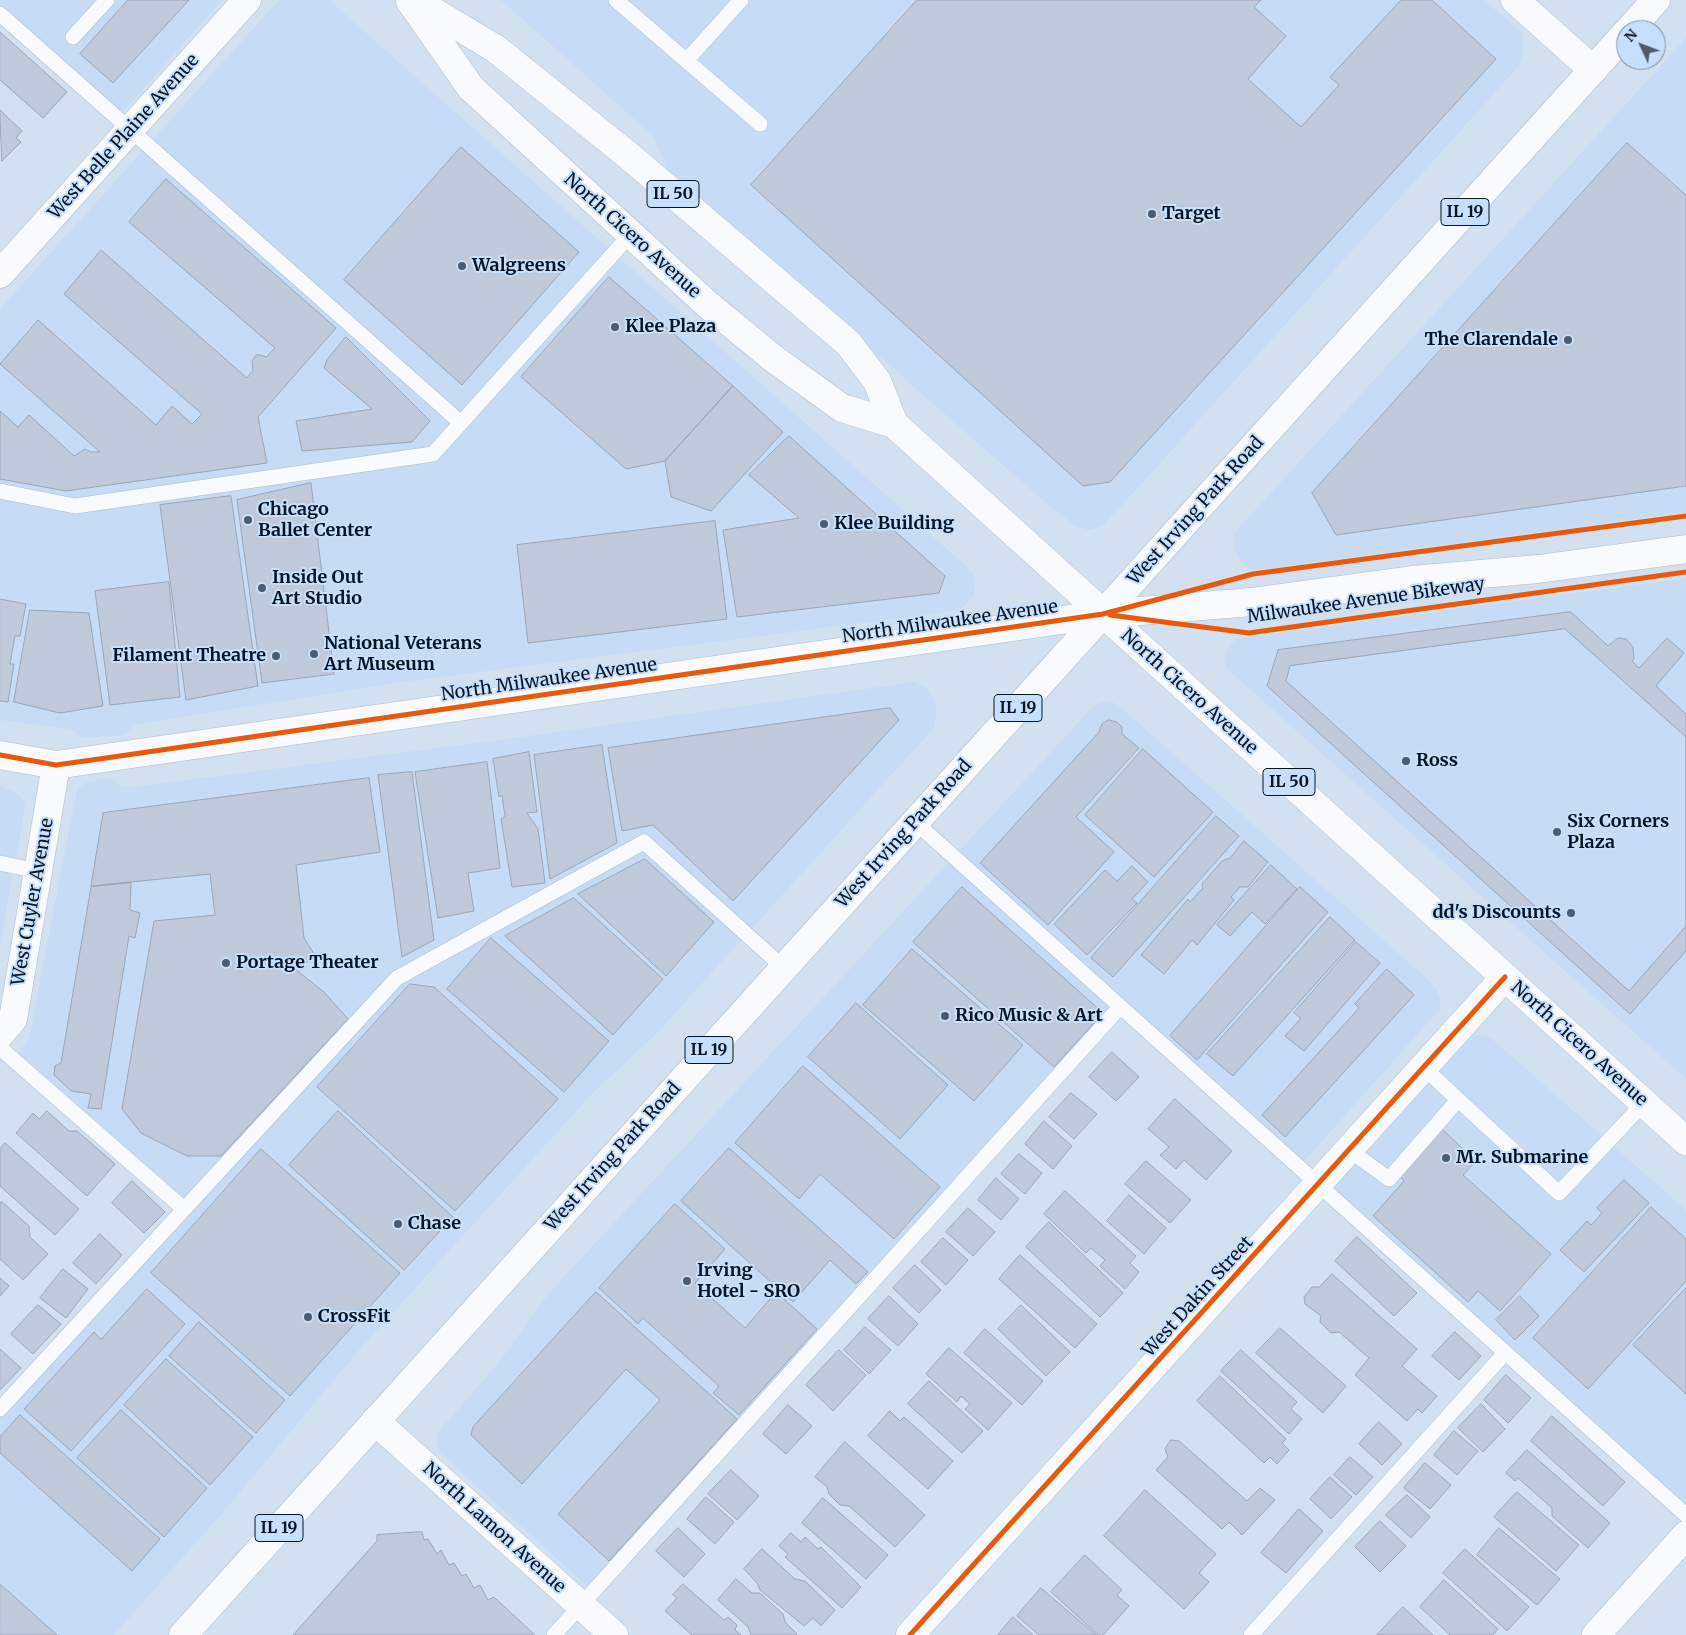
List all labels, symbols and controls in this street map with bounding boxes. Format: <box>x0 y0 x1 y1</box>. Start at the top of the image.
north arrow <box>1616 20 1666 70</box>
text: N <box>1620 25 1641 46</box>
street label: West Belle Plaine Avenue <box>44 50 204 224</box>
street label: North Cicero Avenue <box>559 169 705 303</box>
road number: IL 50 <box>647 180 699 208</box>
road number: IL 19 <box>1441 198 1489 226</box>
place label: Target <box>1162 203 1221 225</box>
marker: Target <box>1146 208 1158 220</box>
place label: Walgreens <box>472 255 566 277</box>
marker: Walgreens <box>456 260 468 272</box>
place label: Klee Plaza <box>625 316 716 338</box>
marker: Klee Plaza <box>609 321 621 333</box>
place label: The Clarendale <box>1424 329 1558 351</box>
marker: The Clarendale <box>1562 334 1574 346</box>
street label: West Irving Park Road <box>1124 432 1268 590</box>
place label: Chicago Ballet Center <box>258 499 372 542</box>
place label: Klee Building <box>834 513 954 535</box>
marker: Chicago Ballet Center <box>242 514 254 526</box>
marker: Klee Building <box>818 518 830 530</box>
place label: Inside Out Art Studio <box>272 567 363 610</box>
street label: Milwaukee Avenue Bikeway <box>1246 574 1486 628</box>
marker: Inside Out Art Studio <box>256 582 268 594</box>
street label: North Milwaukee Avenue <box>841 596 1059 648</box>
street label: North Cicero Avenue <box>1116 625 1262 759</box>
place label: National Veterans Art Museum <box>324 633 482 676</box>
place label: Filament Theatre <box>112 645 266 667</box>
marker: National Veterans Art Museum <box>308 648 320 660</box>
marker: Filament Theatre <box>270 650 282 662</box>
street label: North Milwaukee Avenue <box>440 654 658 706</box>
road number: IL 19 <box>994 694 1042 721</box>
place label: Ross <box>1416 750 1458 772</box>
street label: West Irving Park Road <box>832 755 976 913</box>
marker: Ross <box>1400 755 1412 767</box>
road number: IL 50 <box>1263 769 1315 796</box>
place label: Six Corners Plaza <box>1567 811 1669 854</box>
street label: West Cuyler Avenue <box>8 816 58 988</box>
marker: Six Corners Plaza <box>1551 826 1563 838</box>
place label: dd's Discounts <box>1432 902 1561 924</box>
marker: dd's Discounts <box>1565 907 1577 919</box>
place label: Portage Theater <box>236 952 379 974</box>
marker: Portage Theater <box>220 957 232 969</box>
street label: North Cicero Avenue <box>1506 977 1652 1111</box>
place label: Rico Music & Art <box>955 1005 1103 1027</box>
marker: Rico Music & Art <box>939 1010 951 1022</box>
road number: IL 19 <box>685 1036 733 1064</box>
street label: West Irving Park Road <box>541 1078 685 1236</box>
place label: Mr. Submarine <box>1456 1147 1588 1169</box>
marker: Mr. Submarine <box>1440 1152 1452 1164</box>
place label: Chase <box>408 1213 461 1235</box>
marker: Chase <box>392 1218 404 1230</box>
street label: West Dakin Street <box>1138 1232 1258 1362</box>
place label: Irving Hotel - SRO <box>697 1260 800 1302</box>
marker: Irving Hotel - SRO <box>681 1275 693 1287</box>
place label: CrossFit <box>318 1306 391 1328</box>
marker: CrossFit <box>302 1311 314 1323</box>
street label: North Lamon Avenue <box>418 1458 570 1598</box>
road number: IL 19 <box>255 1515 303 1542</box>

